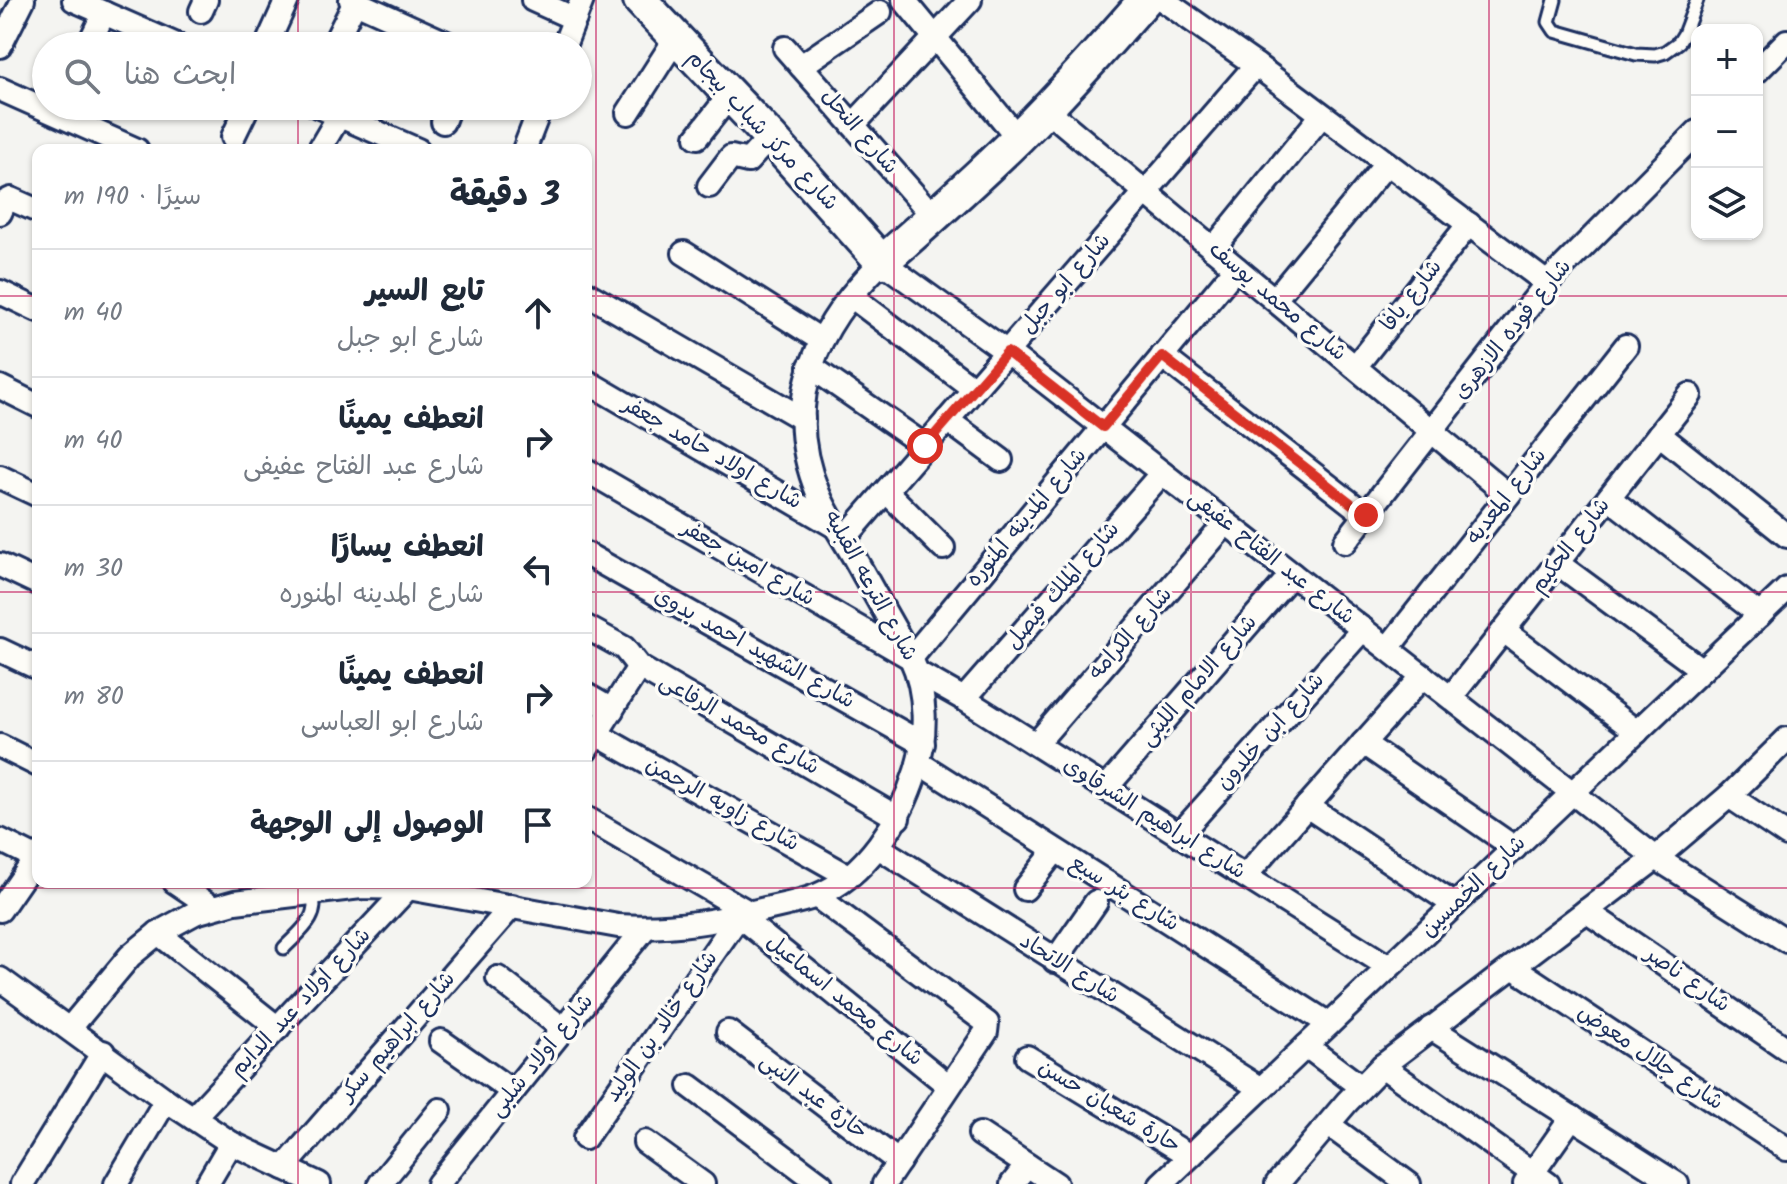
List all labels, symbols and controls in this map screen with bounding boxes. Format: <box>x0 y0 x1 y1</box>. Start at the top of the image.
map controls <box>1691 24 1763 240</box>
button: + <box>1691 24 1763 96</box>
search box <box>32 32 592 120</box>
street label: شارع مركز شباب بيجام <box>678 42 846 220</box>
text: ابحث هنا <box>124 52 236 100</box>
icon: search <box>60 54 104 98</box>
street label: شارع النحل <box>812 81 906 183</box>
button: − <box>1691 96 1763 168</box>
button: layers <box>1691 168 1763 240</box>
text: 3 دقيقة <box>450 169 560 223</box>
text: سيرًا · 190 m <box>64 176 201 218</box>
street label: شارع ابو جبل <box>1012 225 1120 343</box>
street label: شارع محمد يوسف <box>1200 233 1354 371</box>
street label: شارع يافا <box>1372 252 1452 340</box>
street label: شارع فوده الازهرى <box>1445 252 1581 408</box>
text: تابع السير <box>366 268 484 316</box>
icon: ahead <box>516 291 560 335</box>
text: 40 m <box>64 292 122 334</box>
text: شارع ابو جبل <box>337 318 484 360</box>
street label: شارع اولاد حامد جعفر <box>614 387 808 520</box>
text: انعطف يمينًا <box>338 396 484 444</box>
icon: right <box>516 419 560 463</box>
text: 40 m <box>64 420 122 462</box>
route start <box>907 428 943 464</box>
street label: شارع المدينه المنوره <box>958 440 1096 596</box>
street label: شارع المعديه <box>1458 441 1556 553</box>
text: شارع عبد الفتاح عفيفى <box>243 446 484 488</box>
street label: شارع عبد الفتاح عفيفى <box>1180 481 1362 635</box>
street label: شارع الحكيم <box>1522 490 1620 602</box>
route end <box>1348 497 1384 533</box>
street label: شارع الترعه القبليه <box>814 504 926 668</box>
street label: شارع امين جعفر <box>673 511 821 616</box>
street label: شارع الملك فيصل <box>997 514 1129 658</box>
text: انعطف يسارًا <box>331 524 484 572</box>
icon: left <box>516 547 560 591</box>
text: 30 m <box>64 548 123 590</box>
text: شارع المدينه المنوره <box>279 574 484 616</box>
street label: شارع الشهيد احمد بدوى <box>647 579 861 719</box>
street label: شارع الكرامه <box>1080 579 1182 689</box>
street label: شارع الامام الليثى <box>1132 607 1266 755</box>
text: انعطف يمينًا <box>338 652 484 700</box>
street label: شارع محمد الرفاعى <box>652 665 826 785</box>
street label: شارع ابن خلدون <box>1208 665 1334 799</box>
icon: right <box>516 675 560 719</box>
text: 80 m <box>64 676 124 718</box>
text: شارع ابو العباسى <box>301 702 484 744</box>
street label: شارع زاويه الرحمن <box>639 748 805 862</box>
street label: شارع ابراهيم الشرقاوى <box>1056 748 1252 890</box>
text: الوصول إلى الوجهة <box>250 801 484 849</box>
icon: arrive <box>516 803 560 847</box>
street label: شارع الخمسين <box>1413 827 1535 947</box>
street label: شارع بئر سبع <box>1062 846 1186 942</box>
street label: شارع اولاد عبد الدايم <box>222 920 380 1086</box>
street label: شارع الاتحاد <box>1012 924 1126 1014</box>
street label: شارع محمد اسماعيل <box>757 926 931 1076</box>
street label: شارع ناصر <box>1635 936 1737 1022</box>
street label: شارع خالد بن الوليد <box>596 944 728 1110</box>
street label: شارع ابراهيم سكر <box>330 964 465 1112</box>
street label: شارع اولاد شلبى <box>481 986 603 1126</box>
street label: شارع جلال معوض <box>1570 996 1730 1120</box>
street label: حارة عبد النبى <box>751 1045 875 1149</box>
street label: حارة شعبان حسن <box>1031 1050 1187 1164</box>

